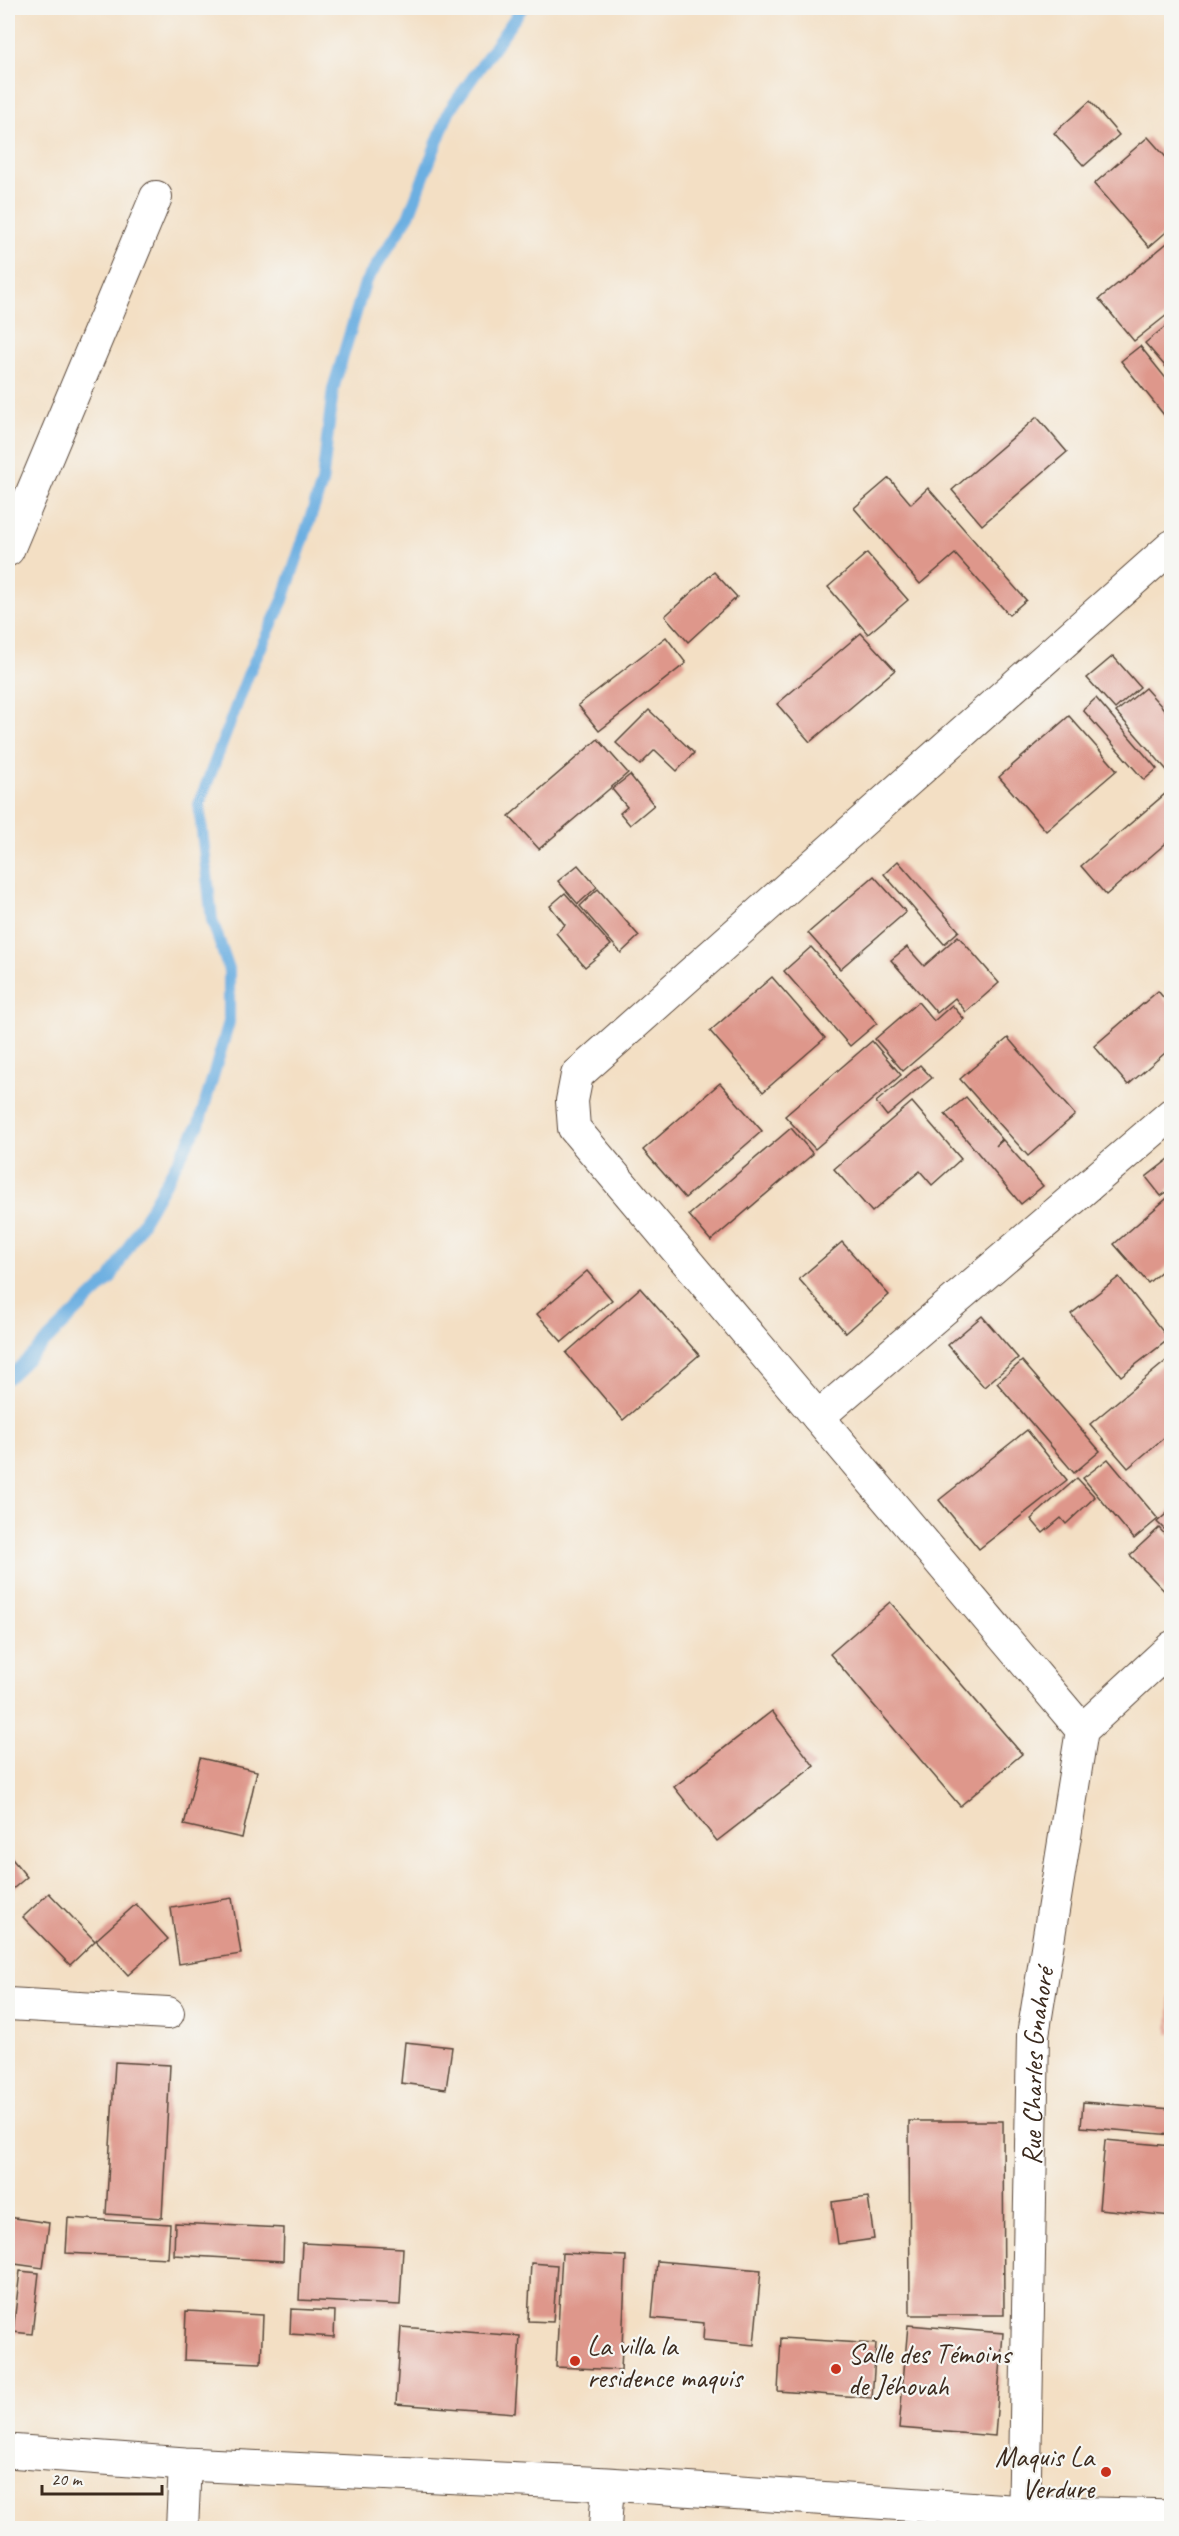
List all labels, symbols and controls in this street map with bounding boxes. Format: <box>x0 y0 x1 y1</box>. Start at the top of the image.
street label: Rue Charles Gnahoré <box>1014 1961 1062 2165</box>
place label: La villa la residence maquis <box>587 2328 744 2395</box>
place label: Salle des Témoins de Jéhovah <box>848 2336 1013 2403</box>
marker: La villa la residence maquis <box>568 2354 582 2368</box>
marker: Salle des Témoins de Jéhovah <box>829 2362 843 2376</box>
place label: Maquis La Verdure <box>995 2439 1096 2506</box>
scale bar <box>42 2458 162 2496</box>
marker: Maquis La Verdure <box>1099 2465 1113 2479</box>
text: 20 m <box>51 2468 84 2490</box>

